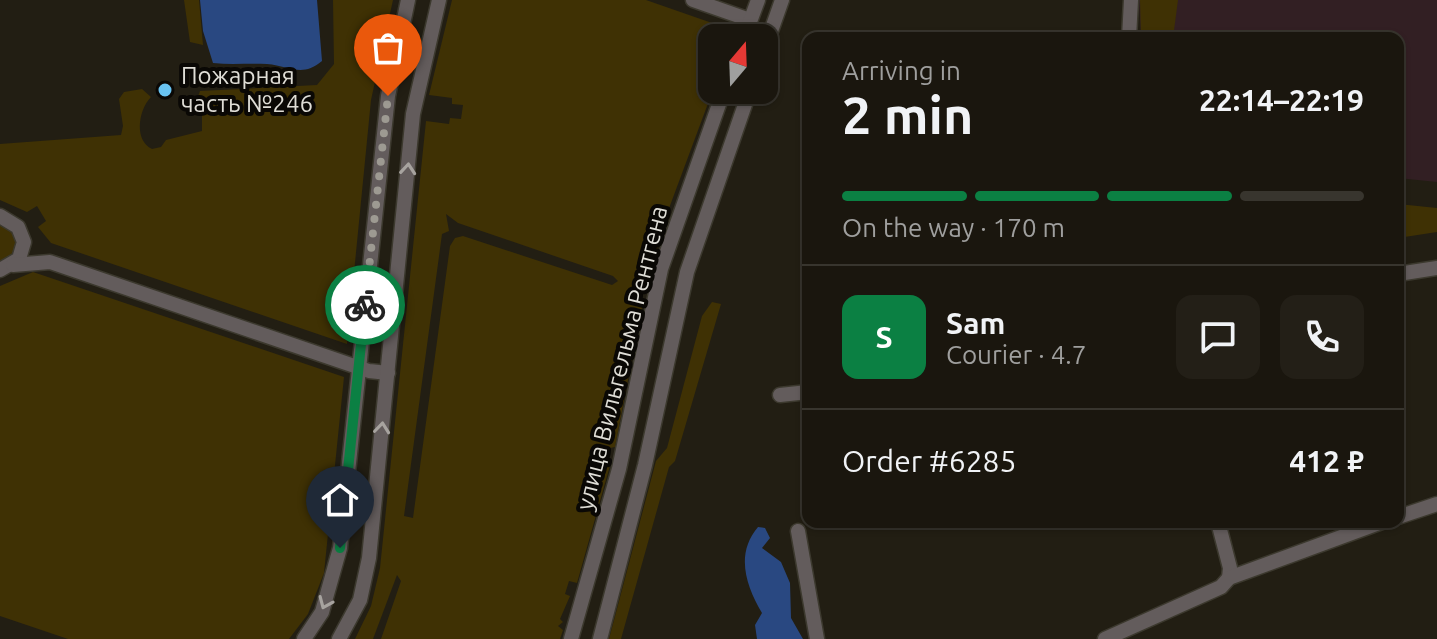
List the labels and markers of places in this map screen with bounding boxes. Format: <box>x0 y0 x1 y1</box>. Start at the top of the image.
pin <box>354 14.0 422 96</box>
place label: Пожарная часть №246 <box>181 62 313 117</box>
marker: Пожарная часть №246 <box>156 81 174 99</box>
pin <box>306 466 374 548</box>

